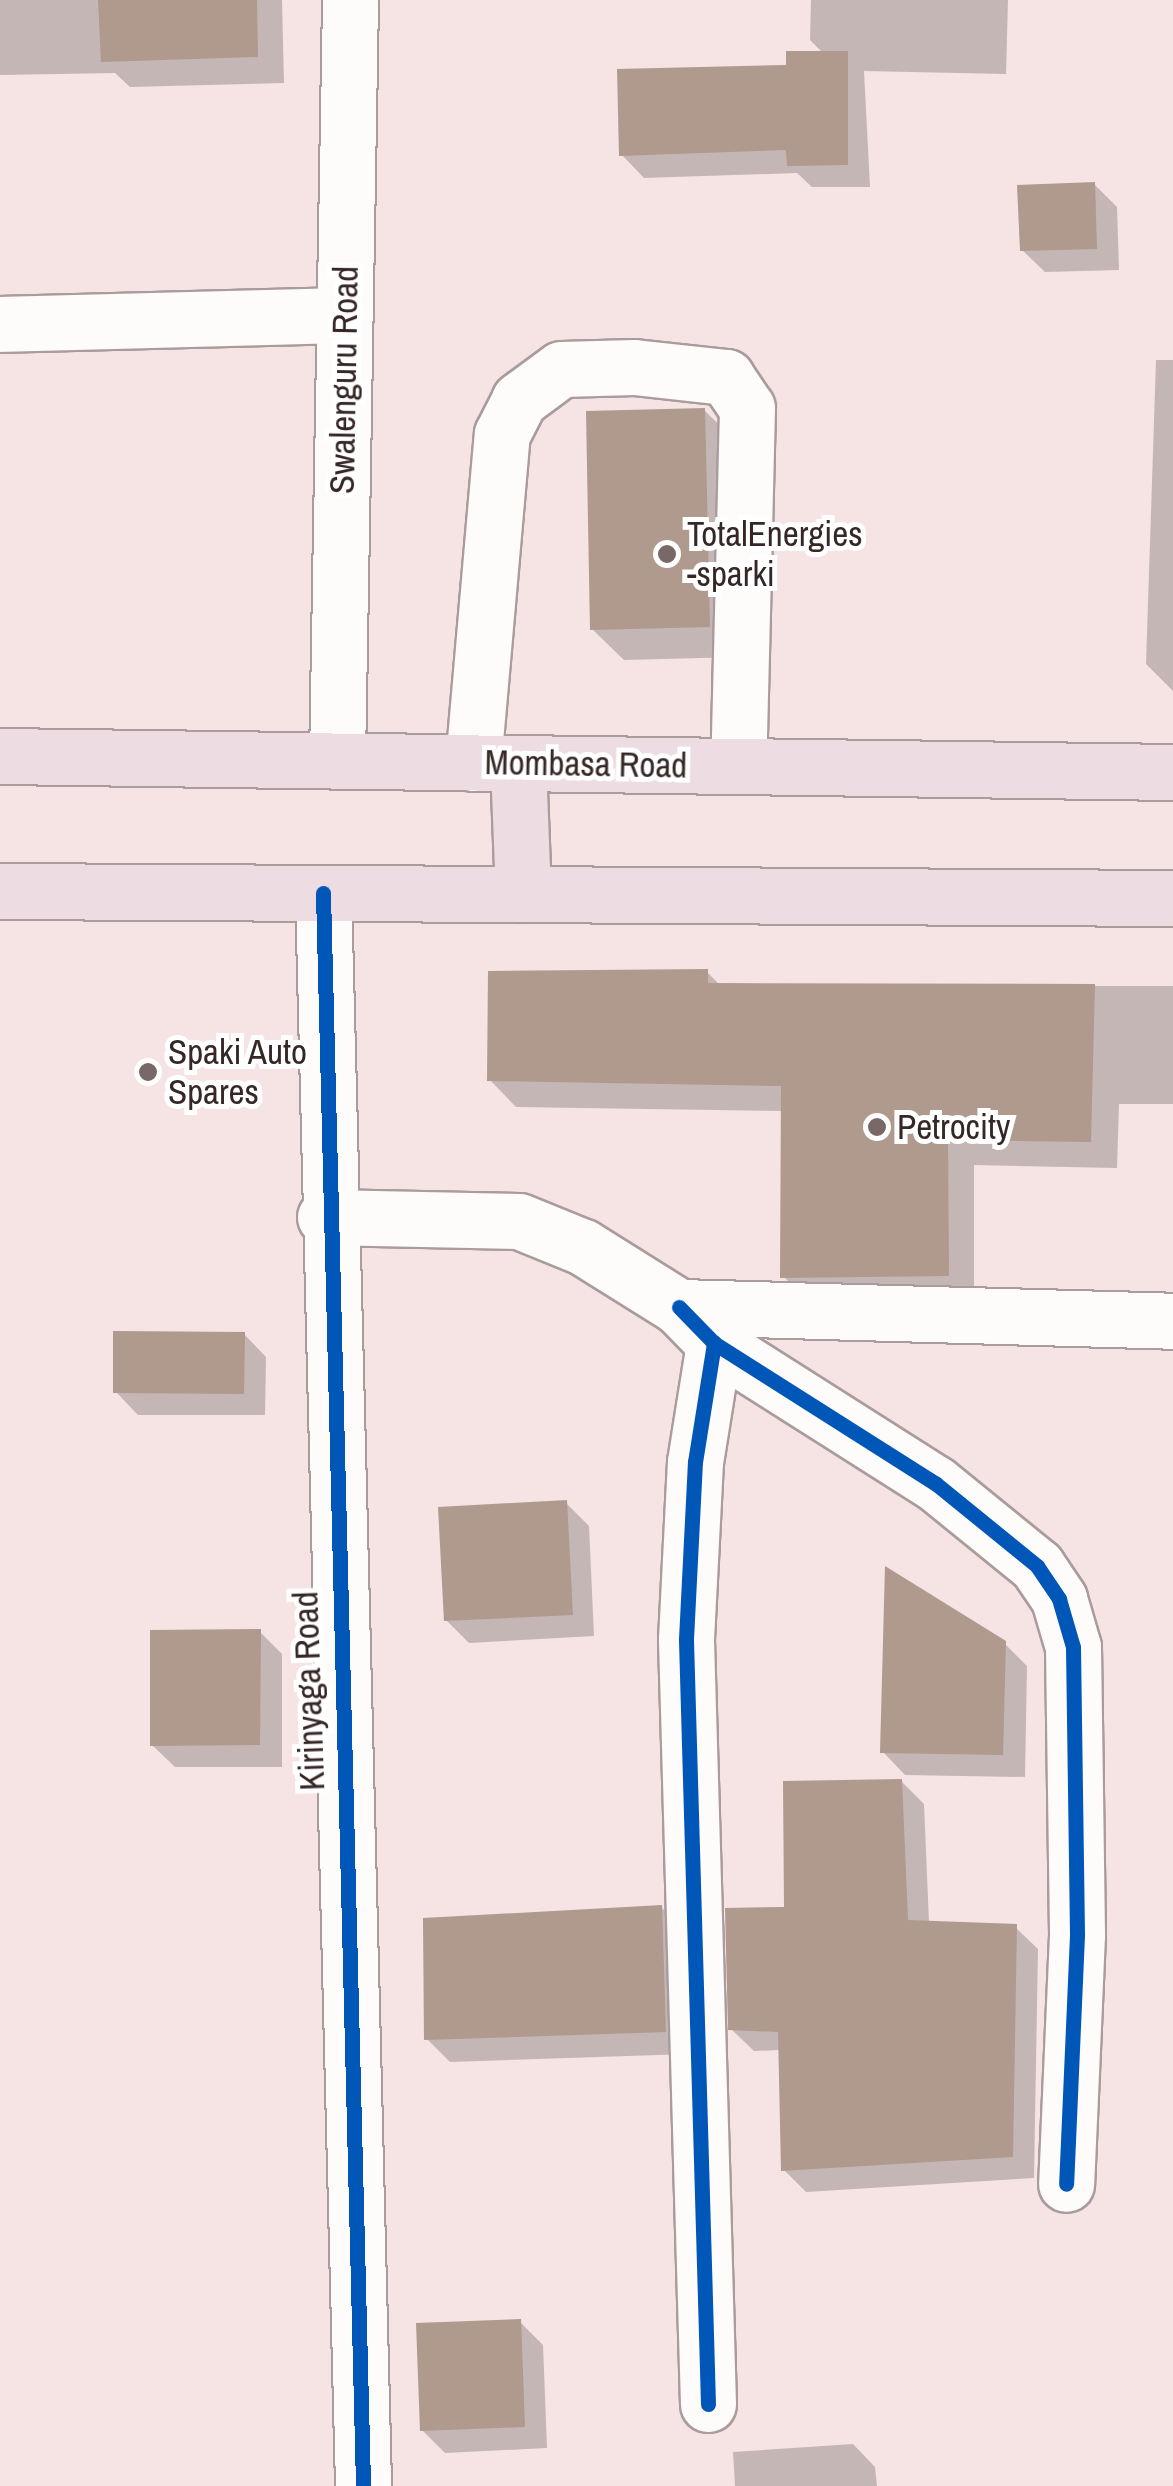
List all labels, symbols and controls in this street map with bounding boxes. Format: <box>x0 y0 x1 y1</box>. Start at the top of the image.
street label: Swalenguru Road <box>321 266 367 494</box>
place label: TotalEnergies -sparki <box>687 513 862 595</box>
marker: TotalEnergies -sparki <box>656 543 678 565</box>
street label: Mombasa Road <box>484 741 688 787</box>
place label: Spaki Auto Spares <box>168 1031 308 1113</box>
marker: Spaki Auto Spares <box>137 1061 159 1083</box>
place label: Petrocity <box>897 1106 1010 1148</box>
marker: Petrocity <box>866 1116 888 1138</box>
street label: Kirinyaga Road <box>285 1591 333 1791</box>

